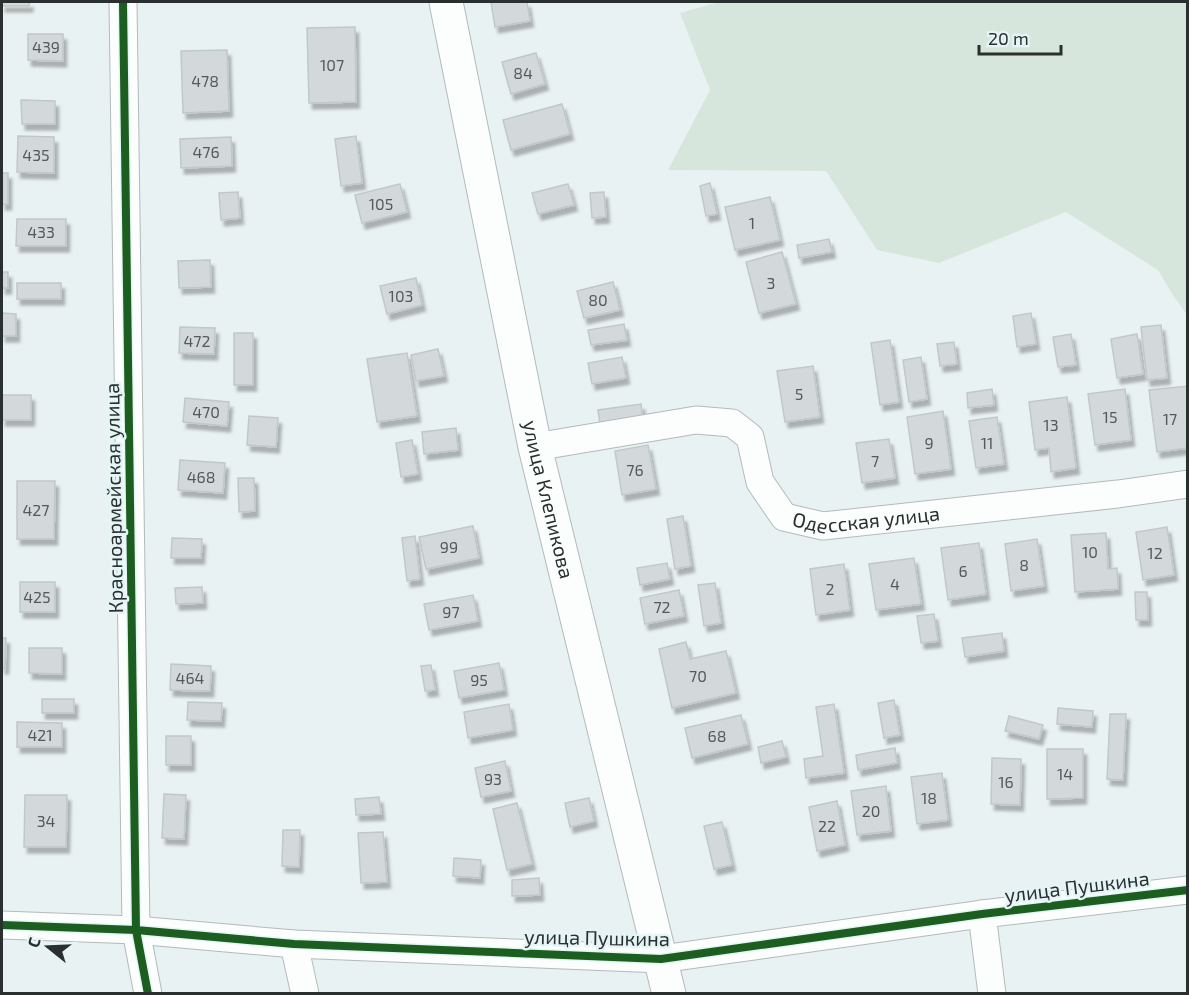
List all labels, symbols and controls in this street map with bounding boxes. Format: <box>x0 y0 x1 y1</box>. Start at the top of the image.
scale bar <box>979 18 1062 56</box>
text: 20 m <box>988 27 1029 49</box>
house number: 439 <box>32 37 60 56</box>
house number: 107 <box>320 55 344 74</box>
house number: 84 <box>513 63 533 82</box>
house number: 478 <box>191 71 219 90</box>
house number: 476 <box>192 142 220 161</box>
house number: 435 <box>22 145 50 164</box>
house number: 105 <box>369 194 393 213</box>
house number: 1 <box>749 213 755 232</box>
house number: 433 <box>27 222 55 241</box>
house number: 3 <box>767 273 775 292</box>
house number: 103 <box>389 286 413 305</box>
house number: 80 <box>588 290 608 309</box>
house number: 472 <box>183 331 211 350</box>
street label: Красноармейская улица <box>99 383 128 613</box>
house number: 5 <box>795 384 803 403</box>
house number: 470 <box>192 402 220 421</box>
house number: 15 <box>1103 407 1117 426</box>
house number: 17 <box>1163 409 1177 428</box>
house number: 13 <box>1043 415 1059 434</box>
street label: улица Клепикова <box>518 418 580 581</box>
house number: 9 <box>924 433 934 452</box>
house number: 11 <box>981 433 993 452</box>
house number: 7 <box>871 451 879 470</box>
house number: 76 <box>626 460 644 479</box>
house number: 468 <box>187 467 215 486</box>
house number: 427 <box>22 500 50 519</box>
street label: Одесская улица <box>790 500 941 538</box>
house number: 99 <box>440 537 458 556</box>
house number: 10 <box>1082 542 1098 561</box>
house number: 12 <box>1147 543 1163 562</box>
house number: 8 <box>1019 555 1029 574</box>
house number: 6 <box>958 561 968 580</box>
house number: 4 <box>890 574 900 593</box>
house number: 2 <box>826 579 835 598</box>
house number: 425 <box>23 587 51 606</box>
house number: 72 <box>653 597 671 616</box>
house number: 97 <box>442 602 460 621</box>
house number: 70 <box>689 666 707 685</box>
house number: 464 <box>176 668 205 687</box>
house number: 95 <box>470 670 488 689</box>
house number: 421 <box>27 725 53 744</box>
house number: 68 <box>708 726 726 745</box>
house number: 14 <box>1057 764 1073 783</box>
house number: 93 <box>484 769 502 788</box>
house number: 16 <box>998 772 1014 791</box>
house number: 18 <box>921 788 937 807</box>
house number: 20 <box>862 801 880 820</box>
house number: 34 <box>37 811 56 830</box>
house number: 22 <box>818 816 836 835</box>
street label: улица Пушкина <box>1003 865 1151 908</box>
north arrow <box>18 917 78 977</box>
street label: улица Пушкина <box>524 924 670 951</box>
text: С <box>23 935 44 950</box>

